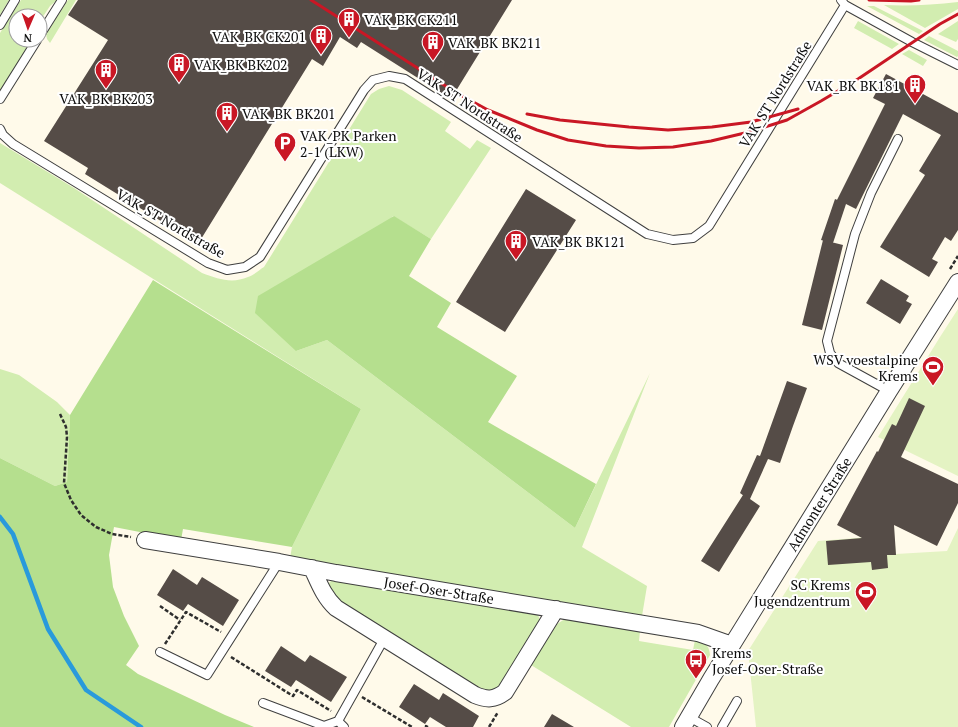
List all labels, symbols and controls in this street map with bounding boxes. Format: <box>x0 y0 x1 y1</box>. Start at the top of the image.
building icon: VAK_BK CK211 <box>336 6 362 39</box>
north arrow <box>8 8 48 48</box>
place label: VAK_BK CK211 <box>364 10 458 29</box>
building icon: VAK_BK CK201 <box>308 23 334 56</box>
place label: VAK_BK CK201 <box>212 27 306 46</box>
building icon: VAK_BK BK211 <box>420 29 446 62</box>
text: N <box>23 31 32 45</box>
place label: VAK_BK BK211 <box>448 33 542 52</box>
street label: VAK_ST Nordstraße <box>734 37 816 151</box>
building icon: VAK_BK BK202 <box>166 51 192 84</box>
place label: VAK_BK BK202 <box>194 55 288 74</box>
building icon: VAK_BK BK203 <box>93 57 119 90</box>
street label: VAK_ST Nordstraße <box>413 64 527 146</box>
building icon: VAK_BK BK181 <box>902 72 928 105</box>
place label: VAK_BK BK181 <box>806 76 900 95</box>
place label: VAK_BK BK203 <box>59 89 153 108</box>
building icon: VAK_BK BK201 <box>214 100 240 133</box>
place label: VAK_BK BK201 <box>242 104 336 123</box>
place label: VAK_PK Parken 2-1 (LKW) <box>300 126 397 161</box>
parking icon: VAK_PK Parken 2-1 (LKW) <box>272 130 298 163</box>
street label: VAK_ST Nordstraße <box>113 184 229 262</box>
building icon: VAK_BK BK121 <box>503 228 529 261</box>
place label: VAK_BK BK121 <box>532 232 626 251</box>
place label: WSV voestalpine Krems <box>813 350 918 385</box>
sports icon: WSV voestalpine Krems <box>920 354 946 387</box>
street label: Admonter Straße <box>782 453 856 555</box>
street label: Josef-Oser-Straße <box>383 572 495 608</box>
place label: SC Krems Jugendzentrum <box>754 575 850 610</box>
sports icon: SC Krems Jugendzentrum <box>853 579 879 612</box>
place label: Krems Josef-Oser-Straße <box>712 643 823 678</box>
bus stop icon: Krems Josef-Oser-Straße <box>683 647 709 680</box>

